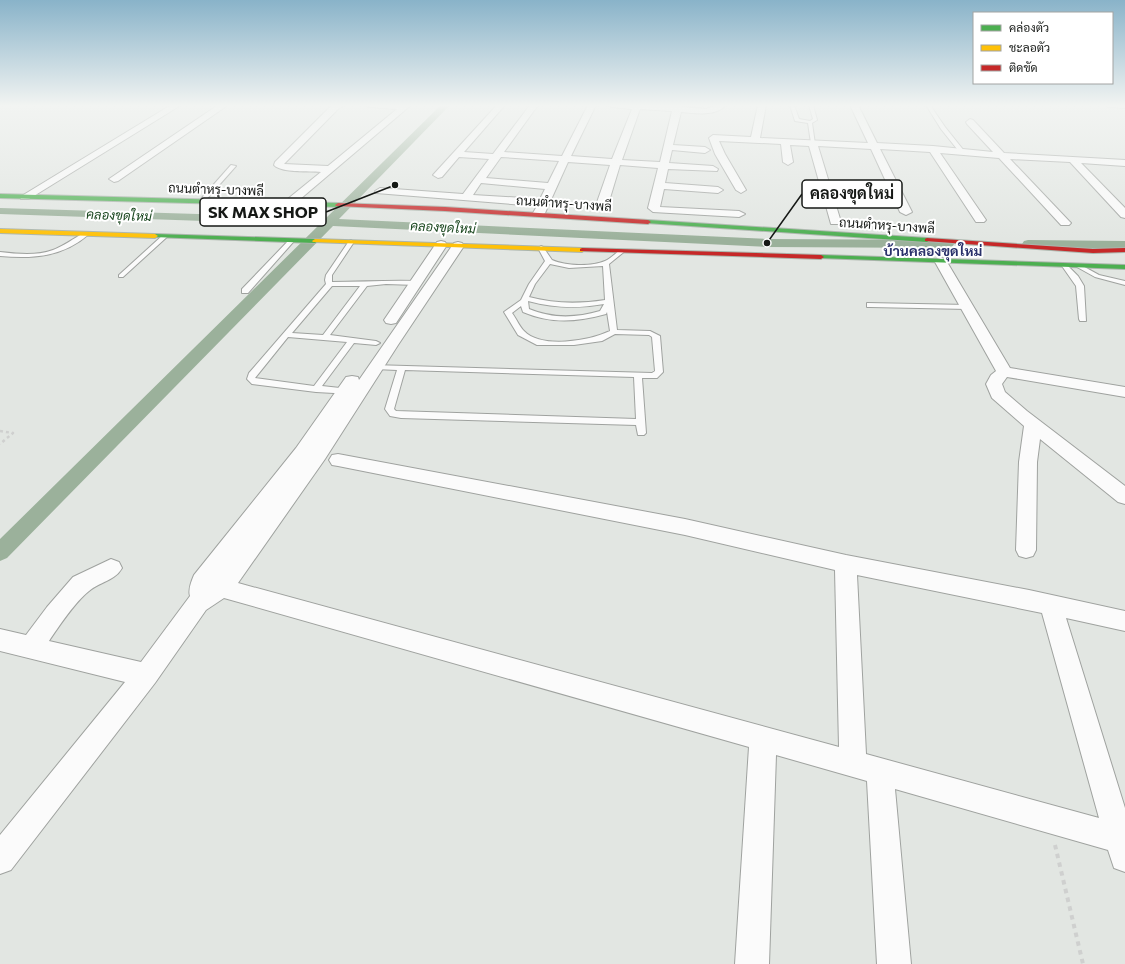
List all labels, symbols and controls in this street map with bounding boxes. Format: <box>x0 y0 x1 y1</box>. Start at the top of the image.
legend <box>973 12 1113 84</box>
text: คล่องตัว <box>1009 20 1049 34</box>
text: ชะลอตัว <box>1009 40 1050 54</box>
text: ติดขัด <box>1009 60 1038 74</box>
street label: ถนนตำหรุ-บางพลี <box>168 178 264 201</box>
callout: คลองขุดใหม่ <box>802 180 902 208</box>
text: คลองขุดใหม่ <box>810 182 894 205</box>
street label: ถนนตำหรุ-บางพลี <box>515 191 612 216</box>
callout: SK MAX SHOP <box>200 198 326 226</box>
text: SK MAX SHOP <box>208 202 318 221</box>
water label: คลองขุดใหม่ <box>86 206 153 226</box>
street label: ถนนตำหรุ-บางพลี <box>838 213 935 238</box>
water label: คลองขุดใหม่ <box>410 217 477 239</box>
district label: บ้านคลองขุดใหม่ <box>884 242 982 262</box>

